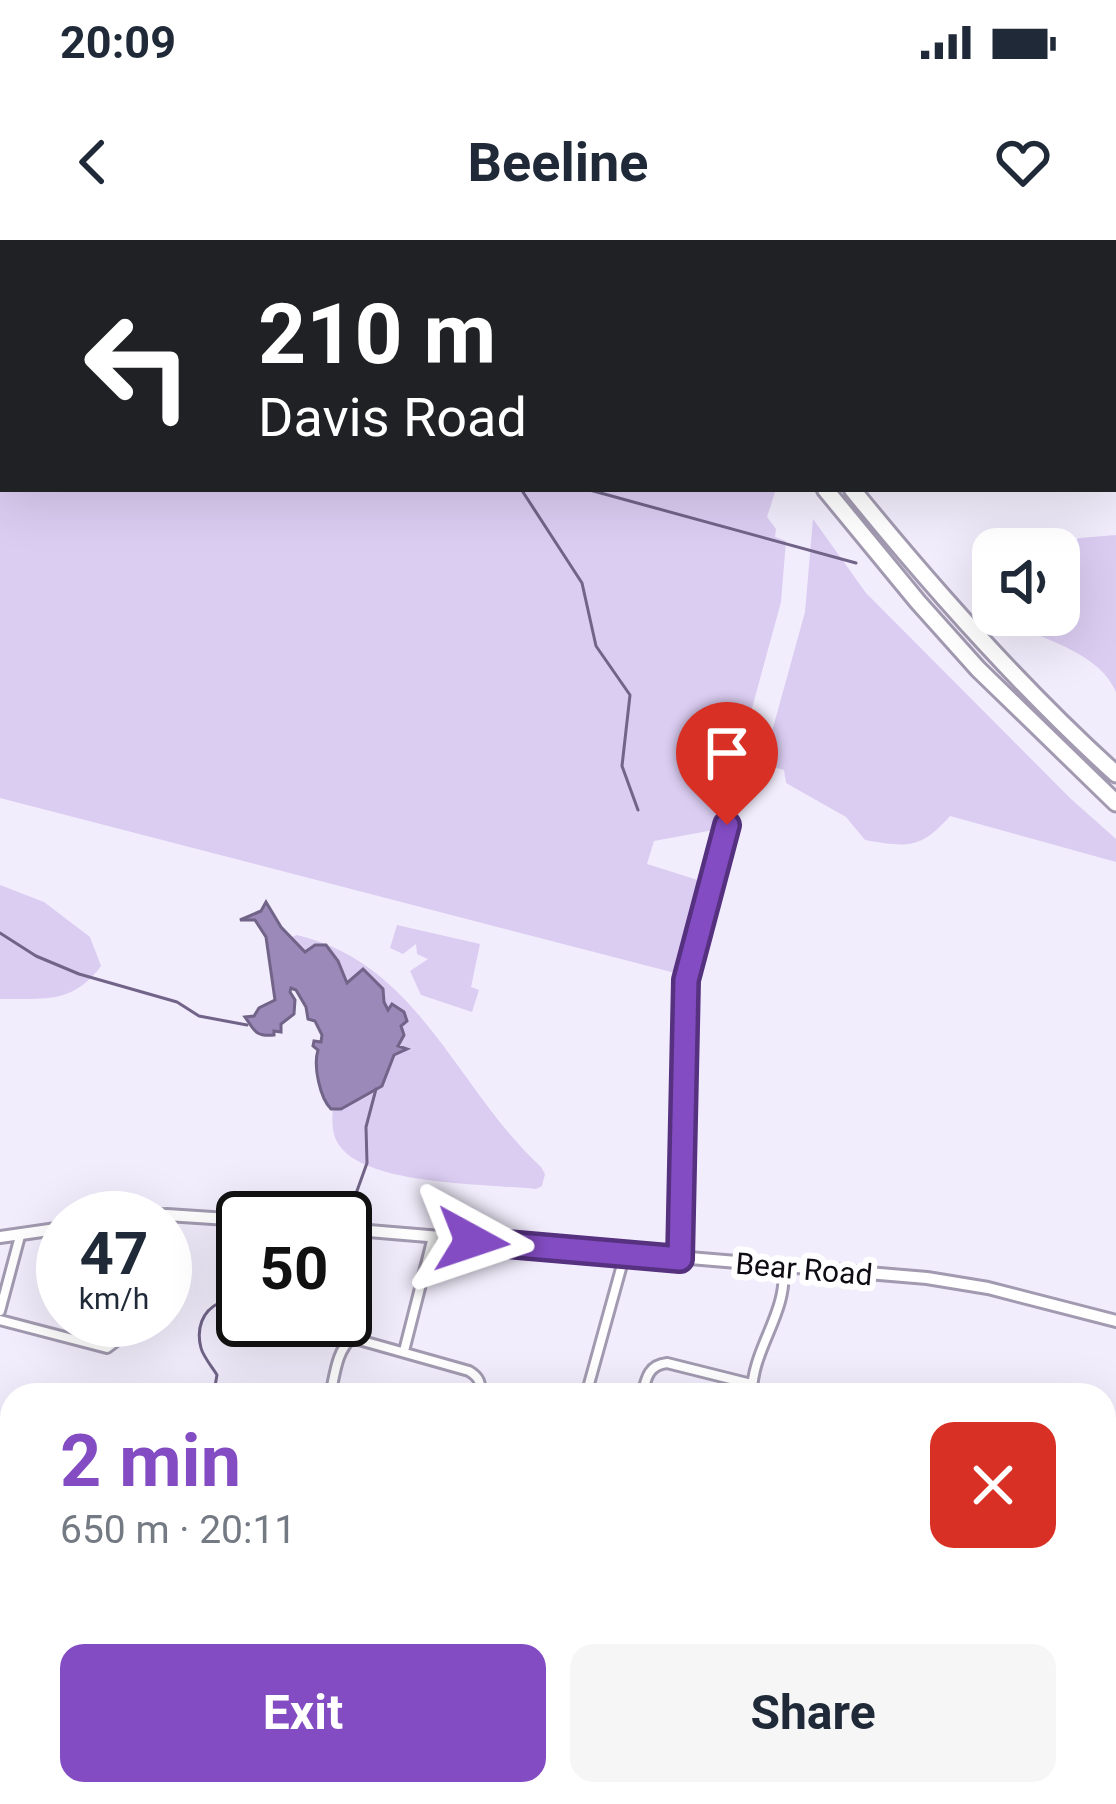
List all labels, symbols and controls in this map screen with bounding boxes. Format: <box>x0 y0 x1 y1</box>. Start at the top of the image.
text: 20:09 <box>60 16 176 69</box>
icon: back <box>60 129 126 195</box>
icon: heart <box>990 129 1056 195</box>
text: Beeline <box>468 131 648 194</box>
text: 210 m <box>258 285 496 384</box>
icon: left <box>60 288 216 444</box>
text: Davis Road <box>258 386 527 449</box>
map controls <box>972 528 1080 636</box>
button: sound <box>972 528 1080 636</box>
pin <box>676 702 778 825</box>
icon: arrive <box>694 720 760 786</box>
position arrow <box>409 1178 535 1304</box>
speed limit sign: 50 <box>216 1191 372 1347</box>
text: 47 <box>80 1218 148 1289</box>
street label: Bear Road <box>734 1246 874 1292</box>
text: km/h <box>79 1281 149 1316</box>
text: 2 min <box>60 1419 241 1504</box>
button: close <box>930 1422 1056 1548</box>
text: 650 m · 20:11 <box>60 1507 296 1553</box>
button: Exit <box>60 1644 546 1782</box>
button: Share <box>570 1644 1056 1782</box>

